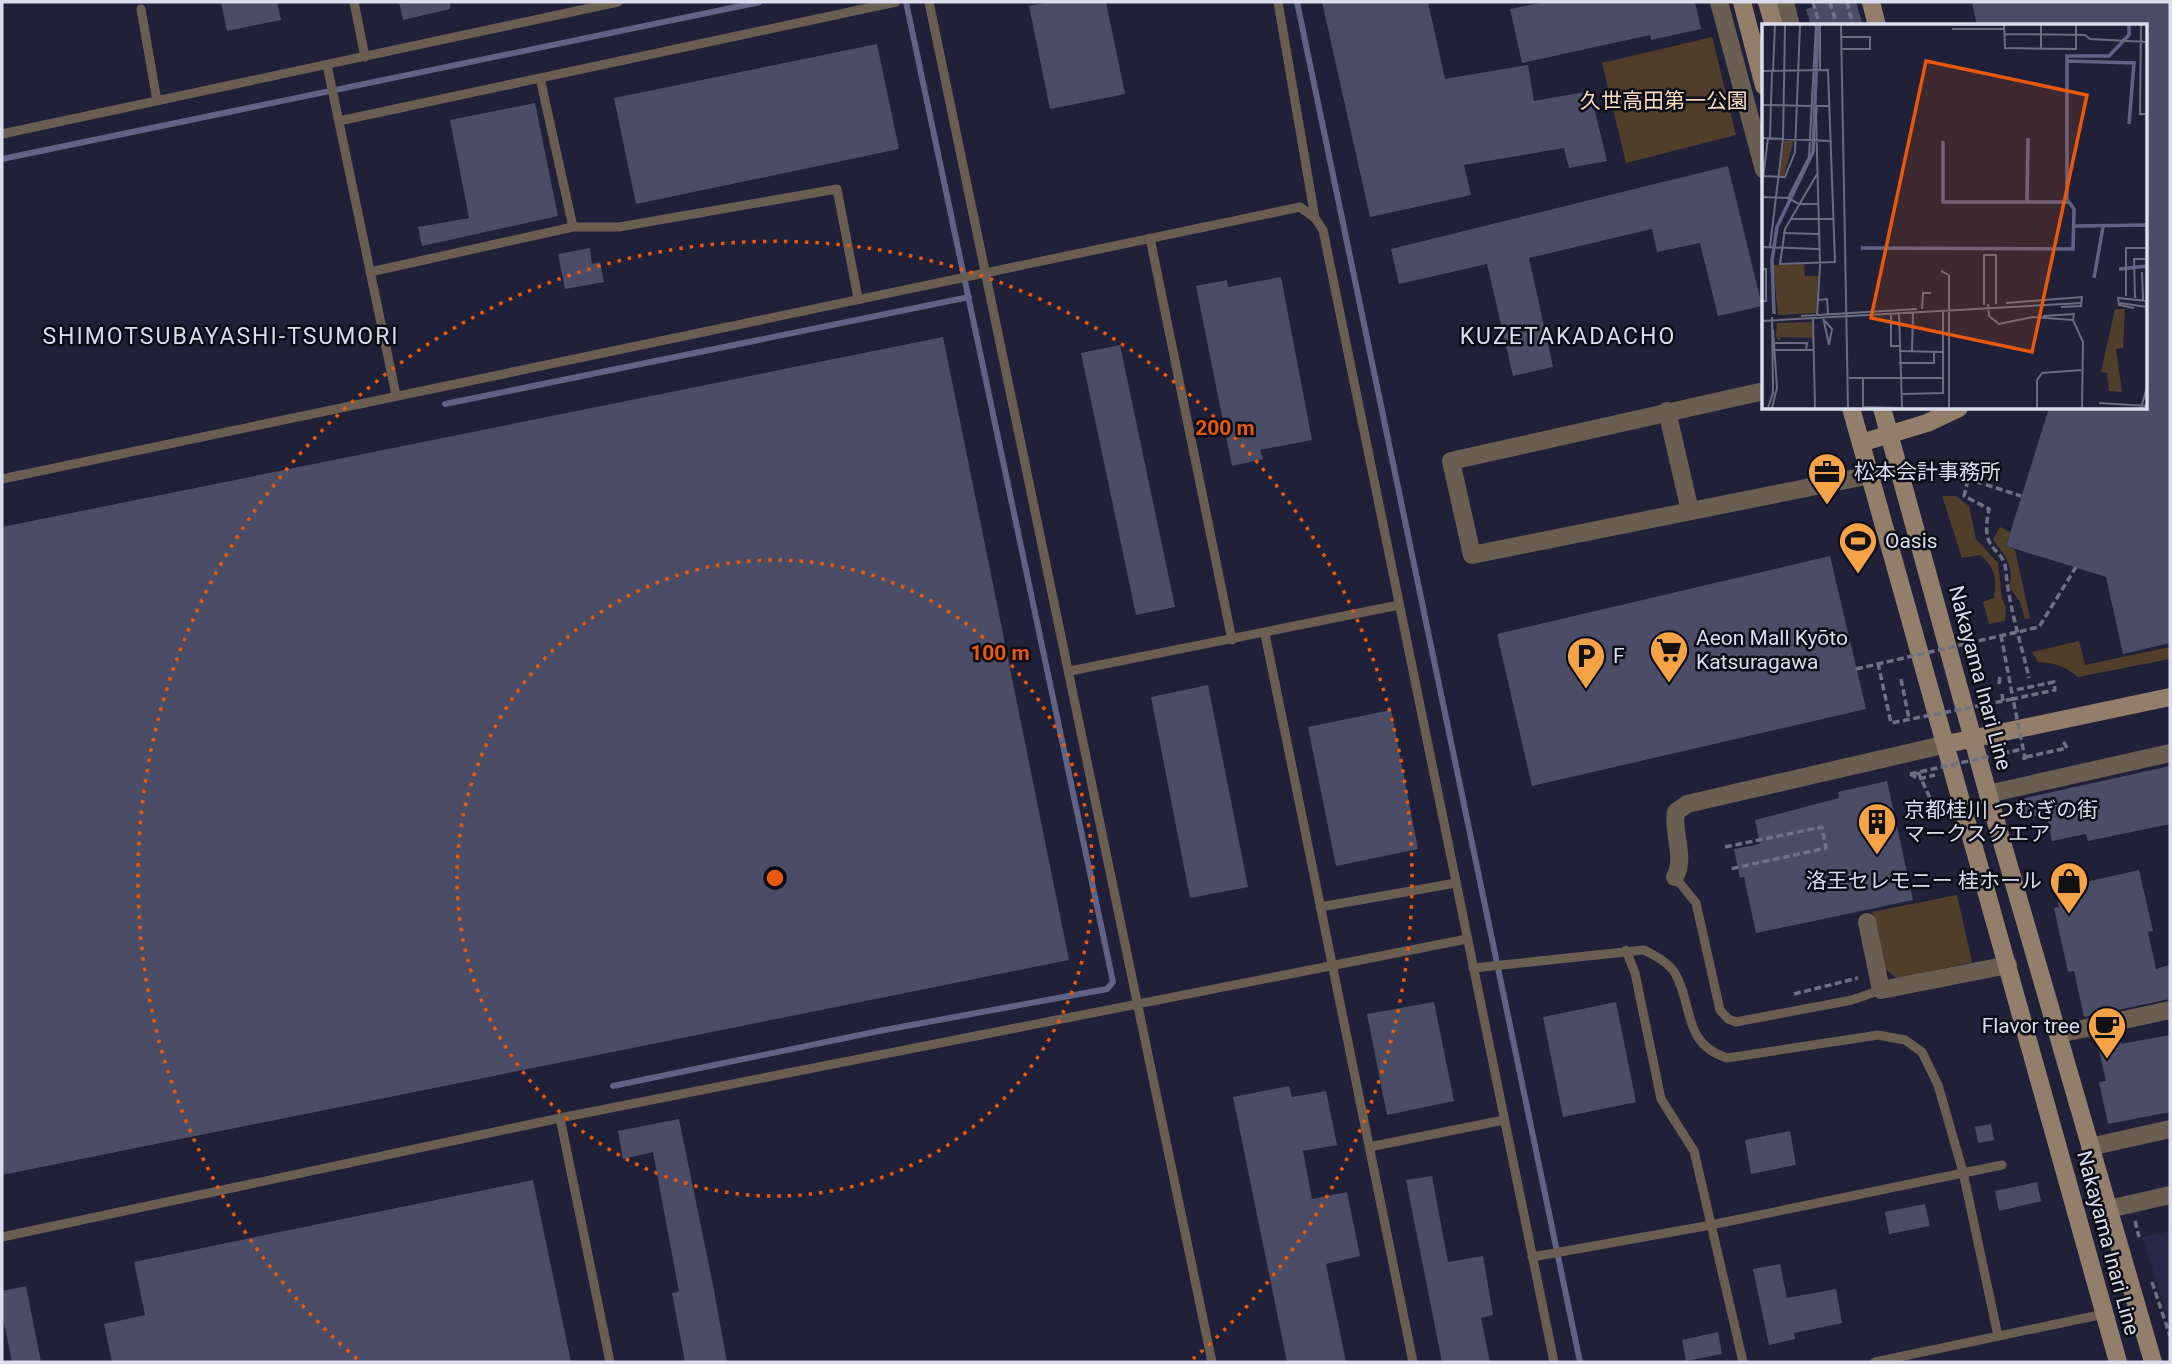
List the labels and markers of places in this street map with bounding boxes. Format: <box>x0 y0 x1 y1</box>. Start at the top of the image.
office icon: 松本会計事務所 <box>1806 451 1848 506</box>
place label: 松本会計事務所 <box>1854 460 2001 484</box>
sports icon: Oasis <box>1837 520 1879 575</box>
place label: Oasis <box>1885 529 1938 553</box>
place label: Aeon Mall Kyōto Katsuragawa <box>1696 626 1848 674</box>
supermarket icon: Aeon Mall Kyōto Katsuragawa <box>1648 629 1690 684</box>
parking icon: F <box>1565 635 1607 690</box>
place label: F <box>1613 644 1625 668</box>
place label: 京都桂川 つむぎの街 マークスクエア <box>1904 798 2098 846</box>
building icon: 京都桂川 つむぎの街 マークスクエア <box>1856 801 1898 856</box>
shop icon: 洛王セレモニー 桂ホール <box>2048 860 2090 915</box>
centre of rings <box>763 866 787 890</box>
place label: 洛王セレモニー 桂ホール <box>1806 869 2042 893</box>
cafe icon: Flavor tree <box>2086 1005 2128 1060</box>
place label: Flavor tree <box>1982 1014 2080 1038</box>

